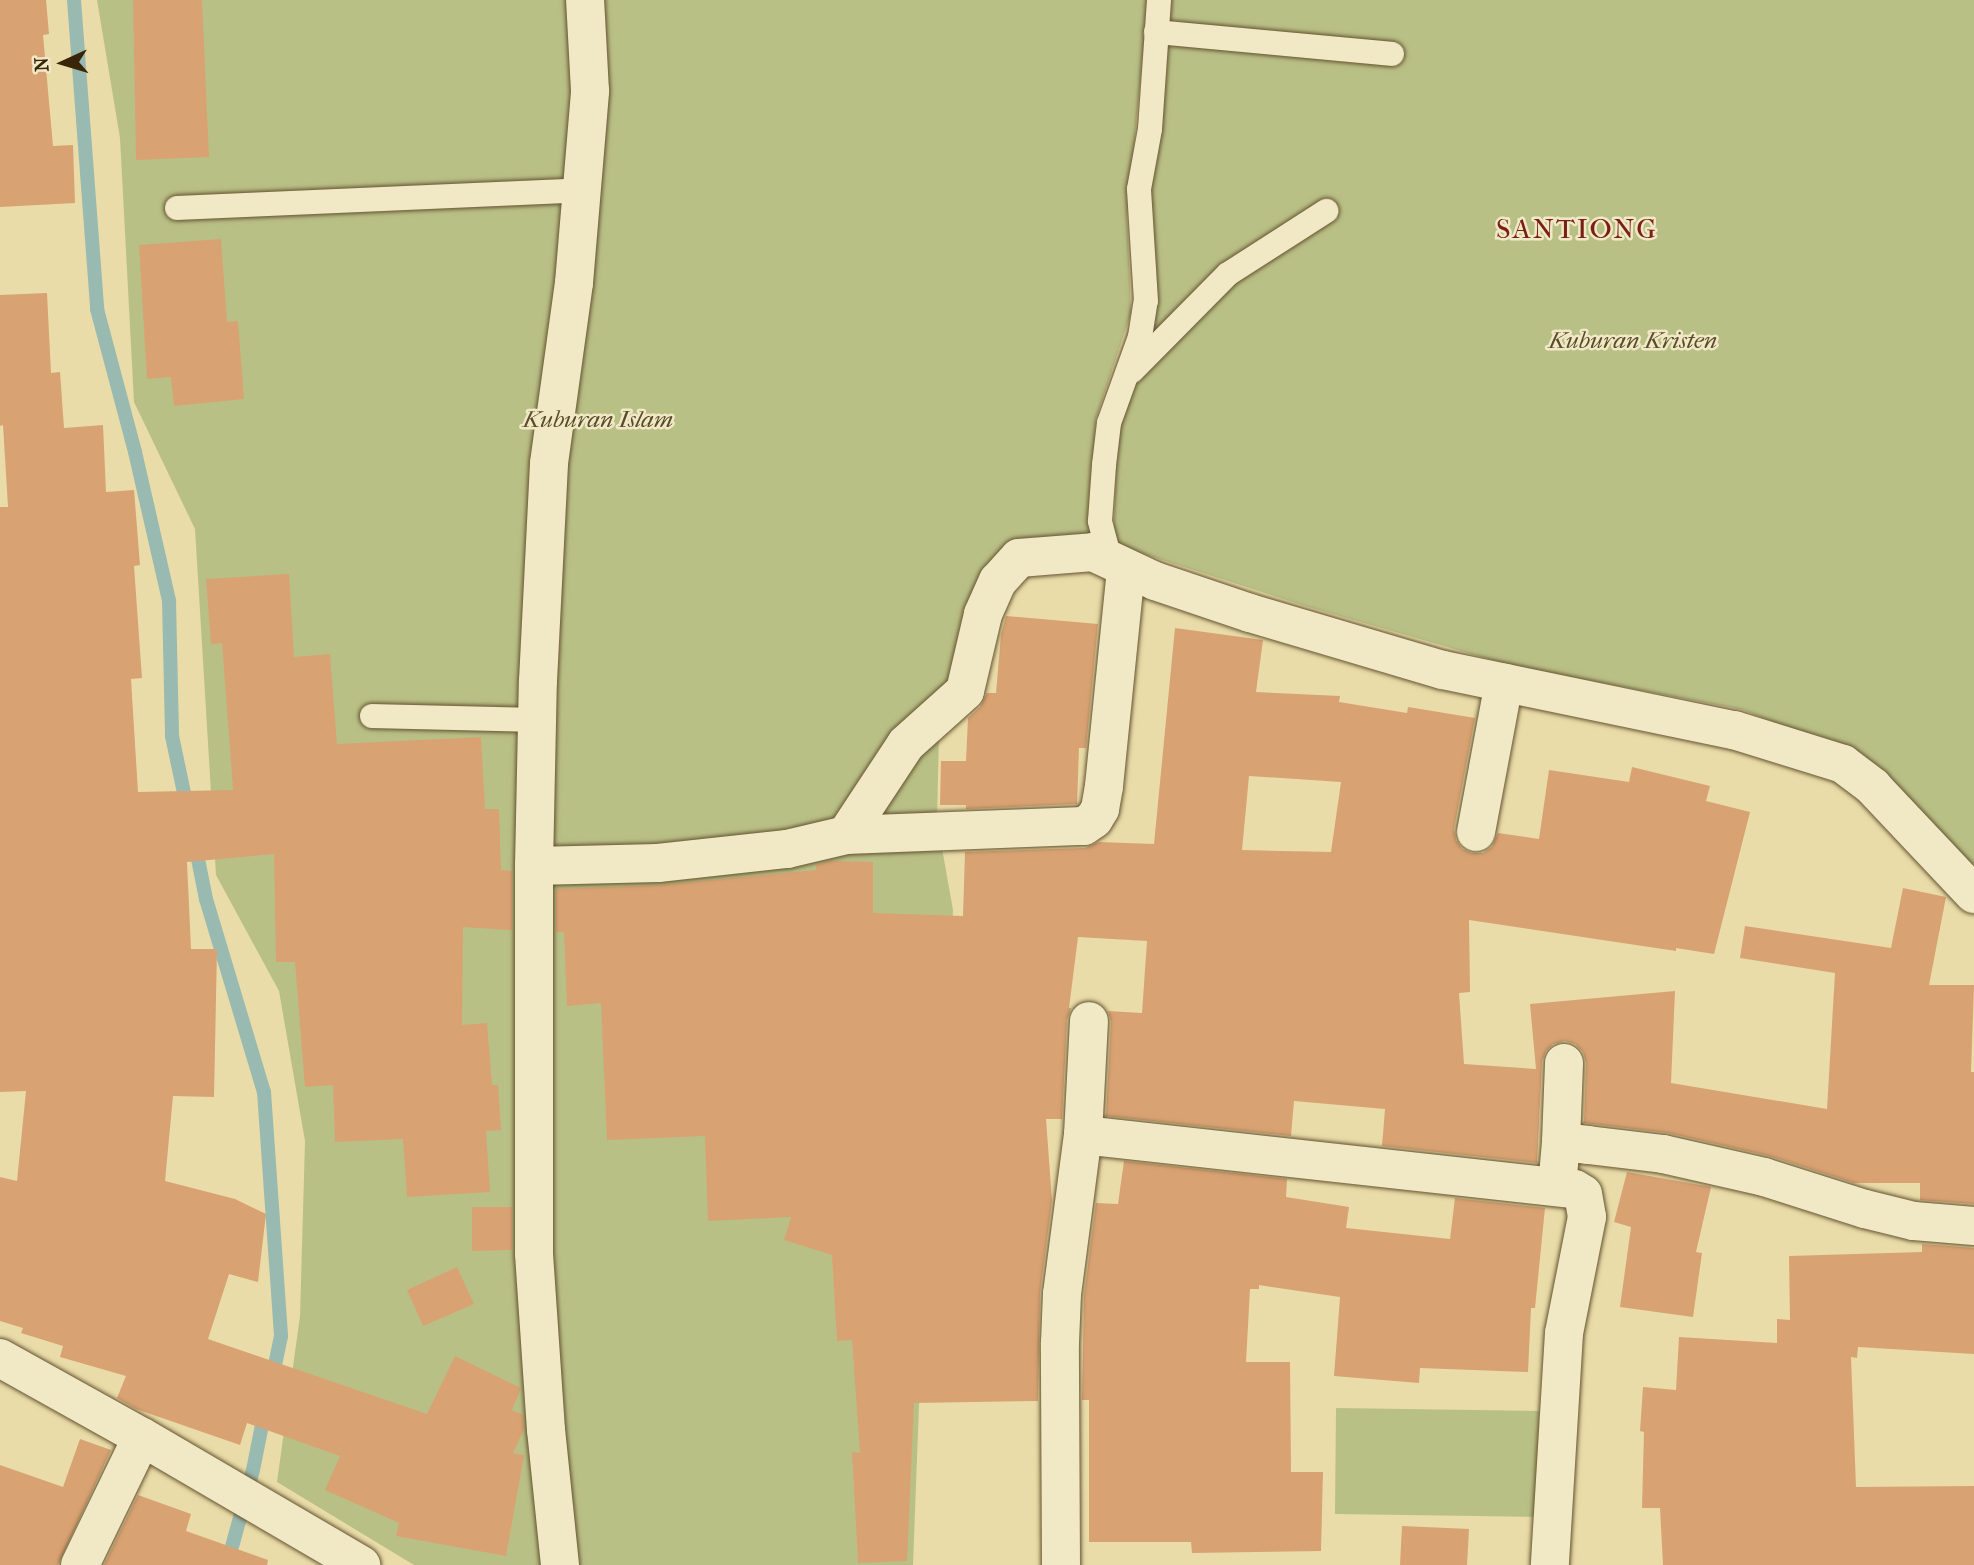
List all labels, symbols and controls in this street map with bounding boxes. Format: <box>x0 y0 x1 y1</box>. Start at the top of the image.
north arrow <box>28 28 98 98</box>
text: N <box>31 57 54 72</box>
district label: SANTIONG <box>1497 212 1657 246</box>
park label: Kuburan Kristen <box>1549 327 1717 355</box>
park label: Kuburan Islam <box>523 406 673 434</box>

